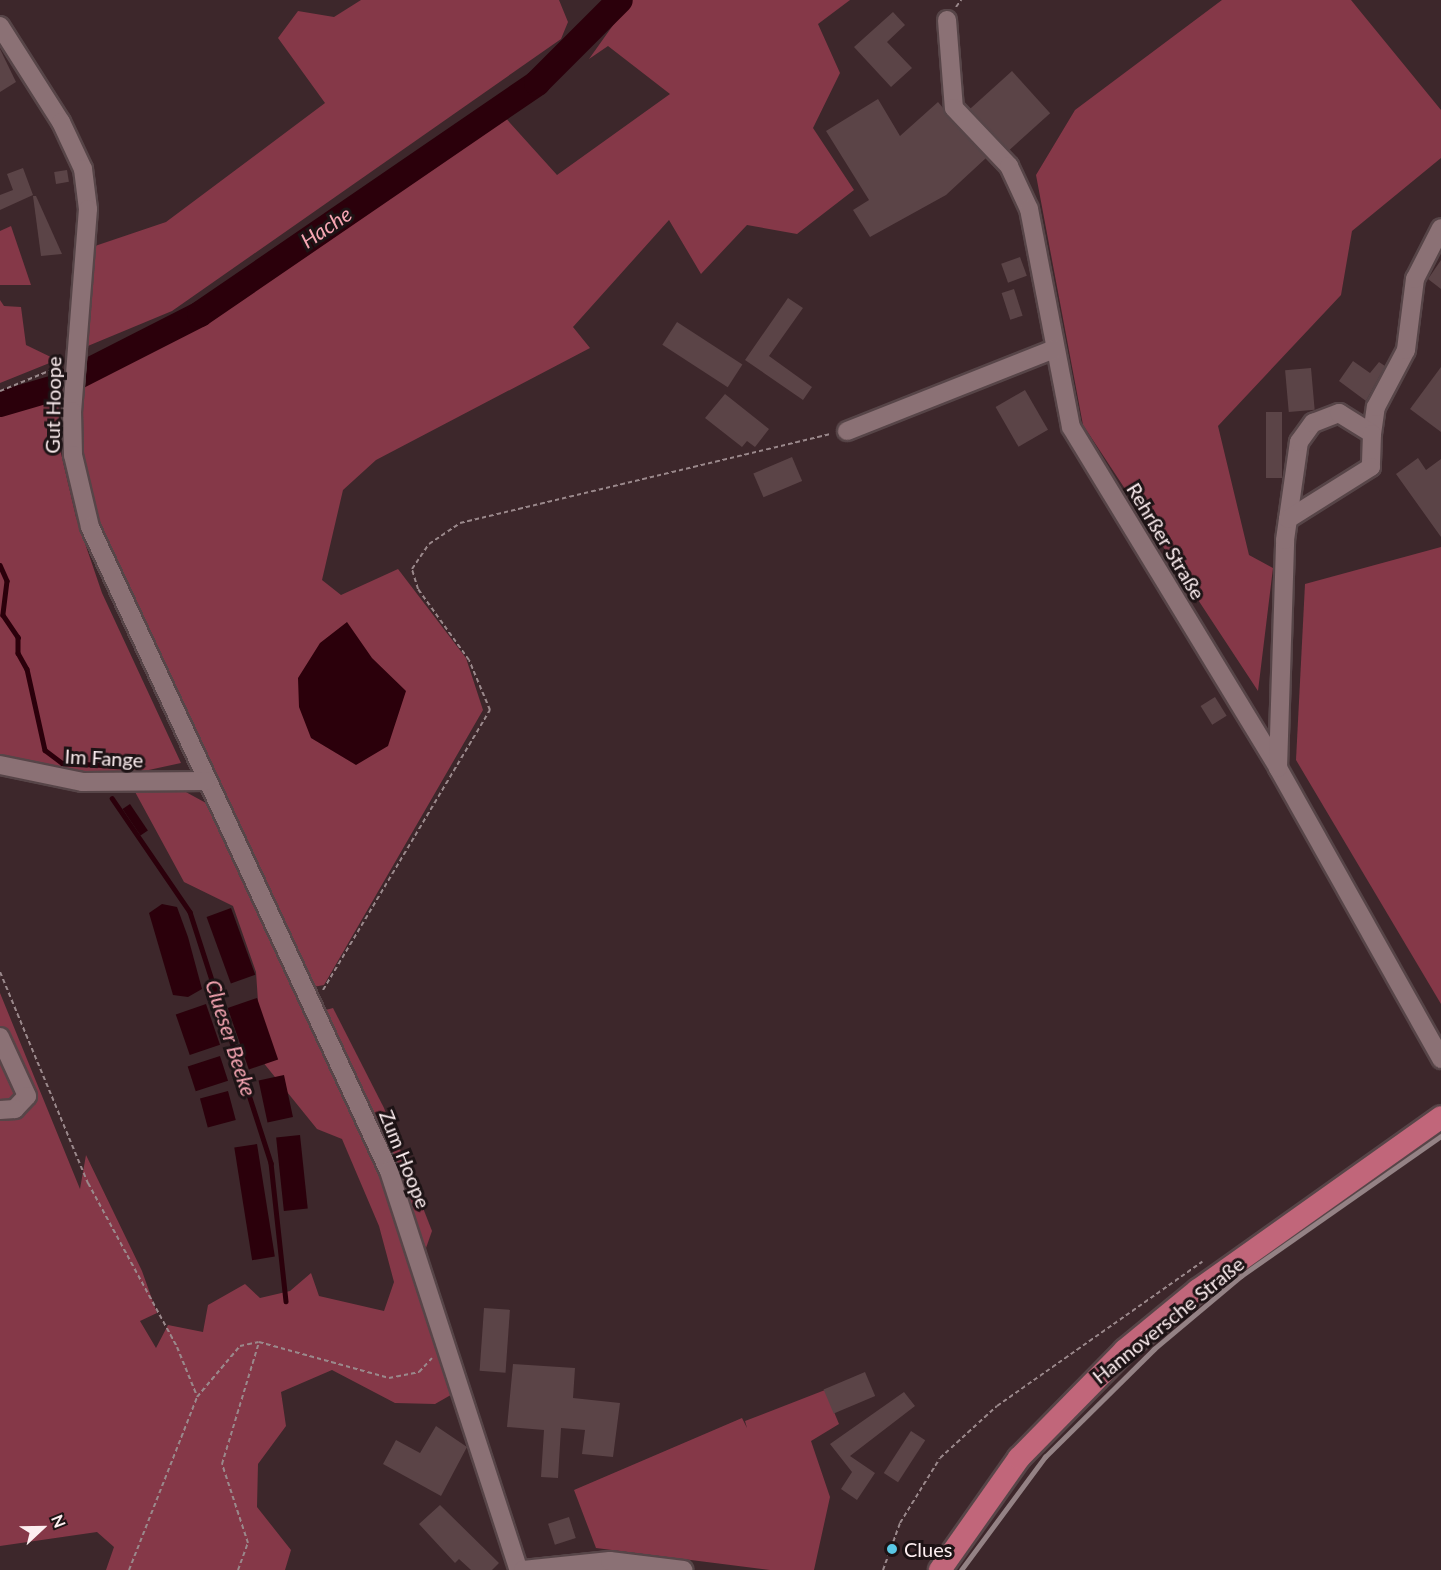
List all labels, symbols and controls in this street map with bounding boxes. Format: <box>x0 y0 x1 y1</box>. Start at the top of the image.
water label: Hache <box>296 201 356 253</box>
street label: Gut Hoope <box>40 356 66 454</box>
street label: Rehrßer Straße <box>1122 478 1210 604</box>
street label: Im Fange <box>64 744 144 772</box>
water label: Clueser Beeke <box>200 976 262 1100</box>
street label: Zum Hoope <box>374 1106 436 1212</box>
street label: Hannoversche Straße <box>1087 1252 1249 1388</box>
north arrow <box>12 1498 72 1558</box>
text: N <box>48 1512 70 1530</box>
place label: Clues <box>904 1537 952 1561</box>
marker: Clues <box>885 1542 899 1556</box>

